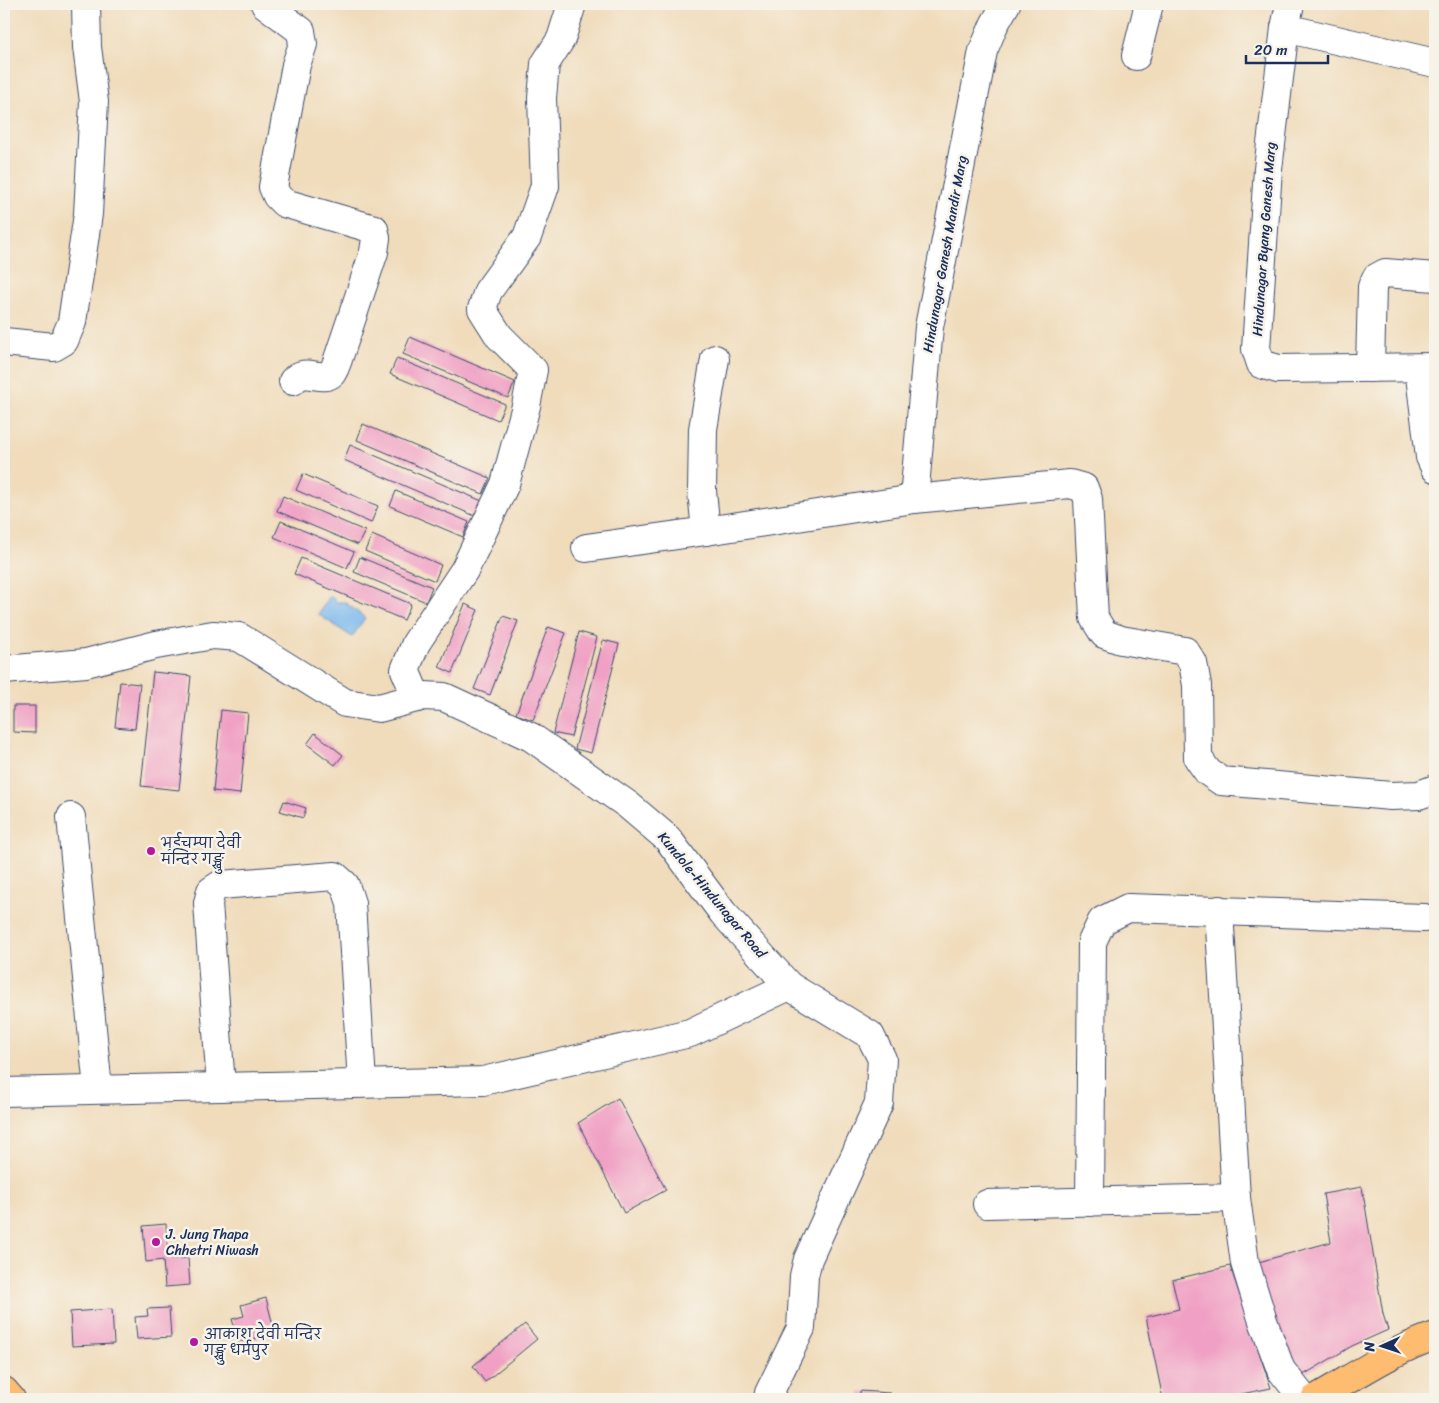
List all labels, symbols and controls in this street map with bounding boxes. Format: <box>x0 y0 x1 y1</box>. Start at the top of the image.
scale bar <box>1246 32 1329 64</box>
text: 20 m <box>1254 37 1288 63</box>
street label: Hindunagar Byang Ganesh Marg <box>1245 141 1283 337</box>
street label: Hindunagar Ganesh Mandir Marg <box>915 153 975 355</box>
street label: Kundole-Hindunagar Road <box>651 826 774 965</box>
place label: भुईचम्पा देवी मन्दिर गङ्खु <box>160 830 242 874</box>
marker: भुईचम्पा देवी मन्दिर गङ्खु <box>145 845 157 857</box>
place label: J. Jung Thapa Chhetri Niwash <box>165 1222 259 1263</box>
marker: J. Jung Thapa Chhetri Niwash <box>150 1236 162 1248</box>
north arrow <box>1356 1320 1406 1370</box>
place label: आकाश देवी मन्दिर गङ्खु धर्मपुर <box>203 1321 323 1365</box>
marker: आकाश देवी मन्दिर गङ्खु धर्मपुर <box>188 1336 200 1348</box>
text: N <box>1357 1341 1382 1353</box>

